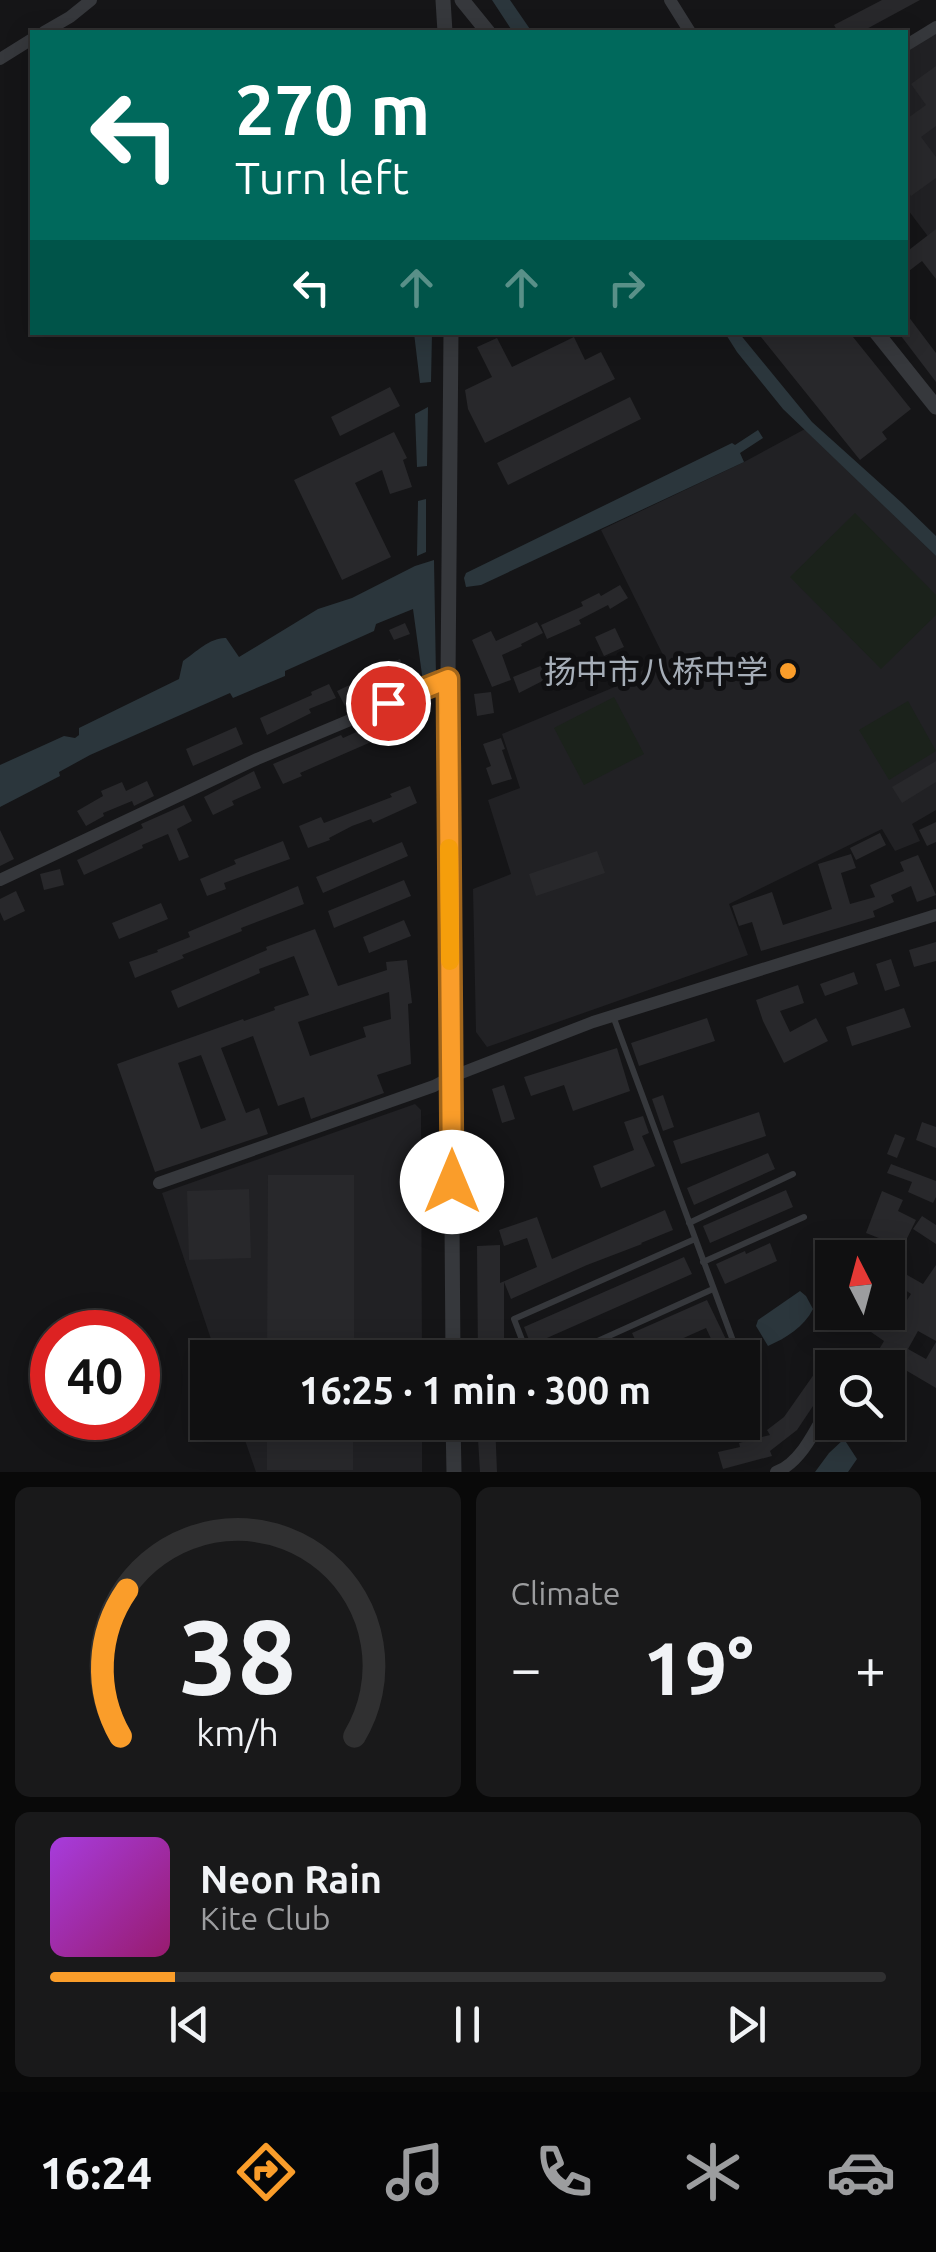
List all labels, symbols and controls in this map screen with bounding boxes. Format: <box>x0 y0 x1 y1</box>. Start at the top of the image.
icon: left <box>70 70 200 200</box>
text: 270 m <box>235 70 430 148</box>
text: Turn left <box>235 152 409 203</box>
icon: left <box>284 260 339 315</box>
icon: ahead <box>389 260 444 315</box>
icon: ahead <box>494 260 549 315</box>
icon: right <box>599 260 654 315</box>
place label: 扬中市八桥中学 <box>544 653 768 689</box>
marker: 扬中市八桥中学 <box>777 660 799 682</box>
pin <box>346 661 431 746</box>
icon: arrive <box>361 676 416 731</box>
position arrow <box>400 1130 504 1234</box>
north arrow <box>815 1240 905 1330</box>
map controls <box>815 1240 905 1440</box>
speed limit sign: 40 <box>30 1310 160 1440</box>
button: search <box>815 1350 905 1440</box>
text: 16:25 · 1 min · 300 m <box>299 1369 651 1411</box>
text: Climate <box>511 1575 621 1611</box>
text: 38 <box>179 1597 296 1714</box>
text: 19° <box>643 1625 754 1709</box>
text: − <box>511 1637 542 1698</box>
text: + <box>855 1637 886 1698</box>
text: km/h <box>196 1713 279 1753</box>
text: Neon Rain <box>200 1858 382 1900</box>
text: Kite Club <box>200 1900 330 1936</box>
icon: previous <box>162 1997 217 2052</box>
icon: pause <box>440 1997 495 2052</box>
icon: next <box>719 1997 774 2052</box>
icon: directions <box>231 2137 301 2207</box>
icon: music <box>380 2137 450 2207</box>
icon: phone <box>529 2137 599 2207</box>
icon: climate <box>678 2137 748 2207</box>
icon: car <box>826 2137 896 2207</box>
text: 16:24 <box>39 2147 152 2198</box>

